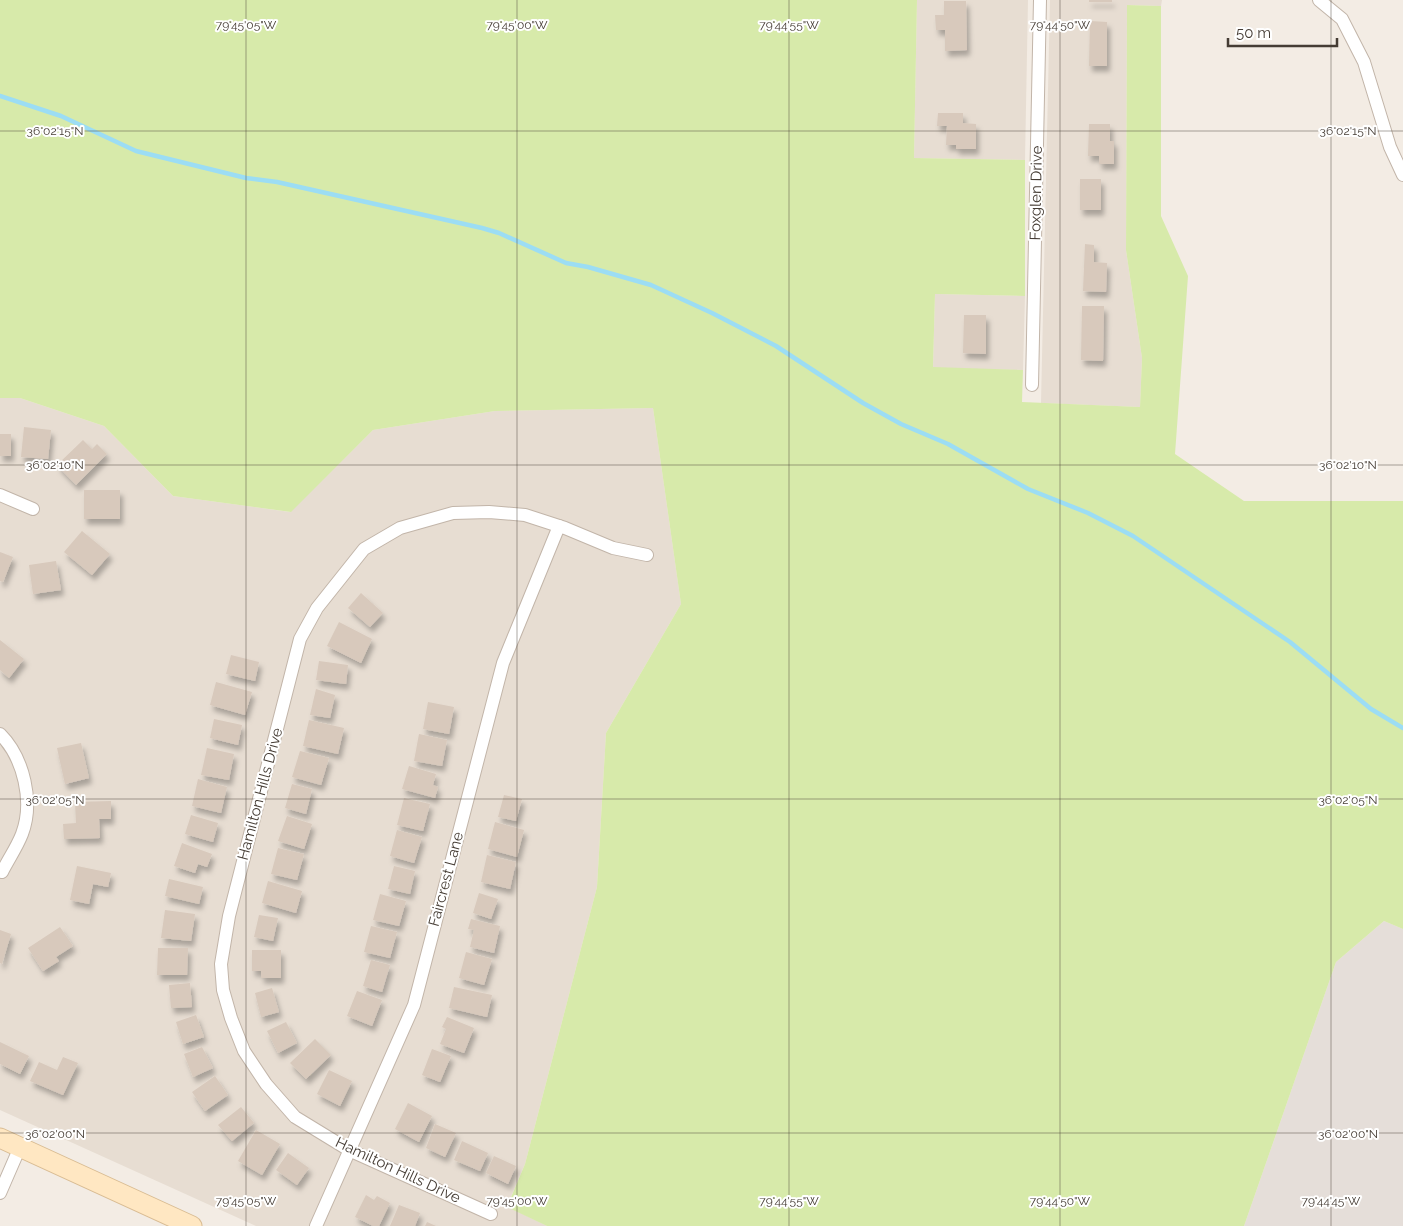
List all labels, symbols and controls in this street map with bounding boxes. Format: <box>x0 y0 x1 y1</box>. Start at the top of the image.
scale bar <box>1228 15 1337 47</box>
text: 79°45'05"W <box>216 18 277 32</box>
text: 79°45'00"W <box>486 18 548 32</box>
text: 79°44'55"W <box>759 18 819 32</box>
text: 79°44'50"W <box>1030 18 1091 32</box>
text: 50 m <box>1236 24 1271 42</box>
text: 36°02'15"N <box>27 124 84 138</box>
text: 36°02'15"N <box>1320 124 1377 138</box>
street label: Foxglen Drive <box>1026 145 1046 240</box>
text: 36°02'10"N <box>26 458 84 472</box>
text: 36°02'10"N <box>1319 458 1377 472</box>
street label: Hamilton Hills Drive <box>234 726 286 862</box>
text: 36°02'05"N <box>25 793 85 807</box>
text: 36°02'05"N <box>1318 793 1378 807</box>
street label: Faircrest Lane <box>425 830 467 928</box>
text: 36°02'00"N <box>25 1127 85 1141</box>
text: 36°02'00"N <box>1318 1127 1378 1141</box>
street label: Hamilton Hills Drive <box>333 1133 464 1207</box>
text: 79°45'05"W <box>216 1194 277 1208</box>
text: 79°45'00"W <box>486 1194 548 1208</box>
text: 79°44'55"W <box>759 1194 819 1208</box>
text: 79°44'50"W <box>1030 1194 1091 1208</box>
text: 79°44'45"W <box>1302 1194 1361 1208</box>

